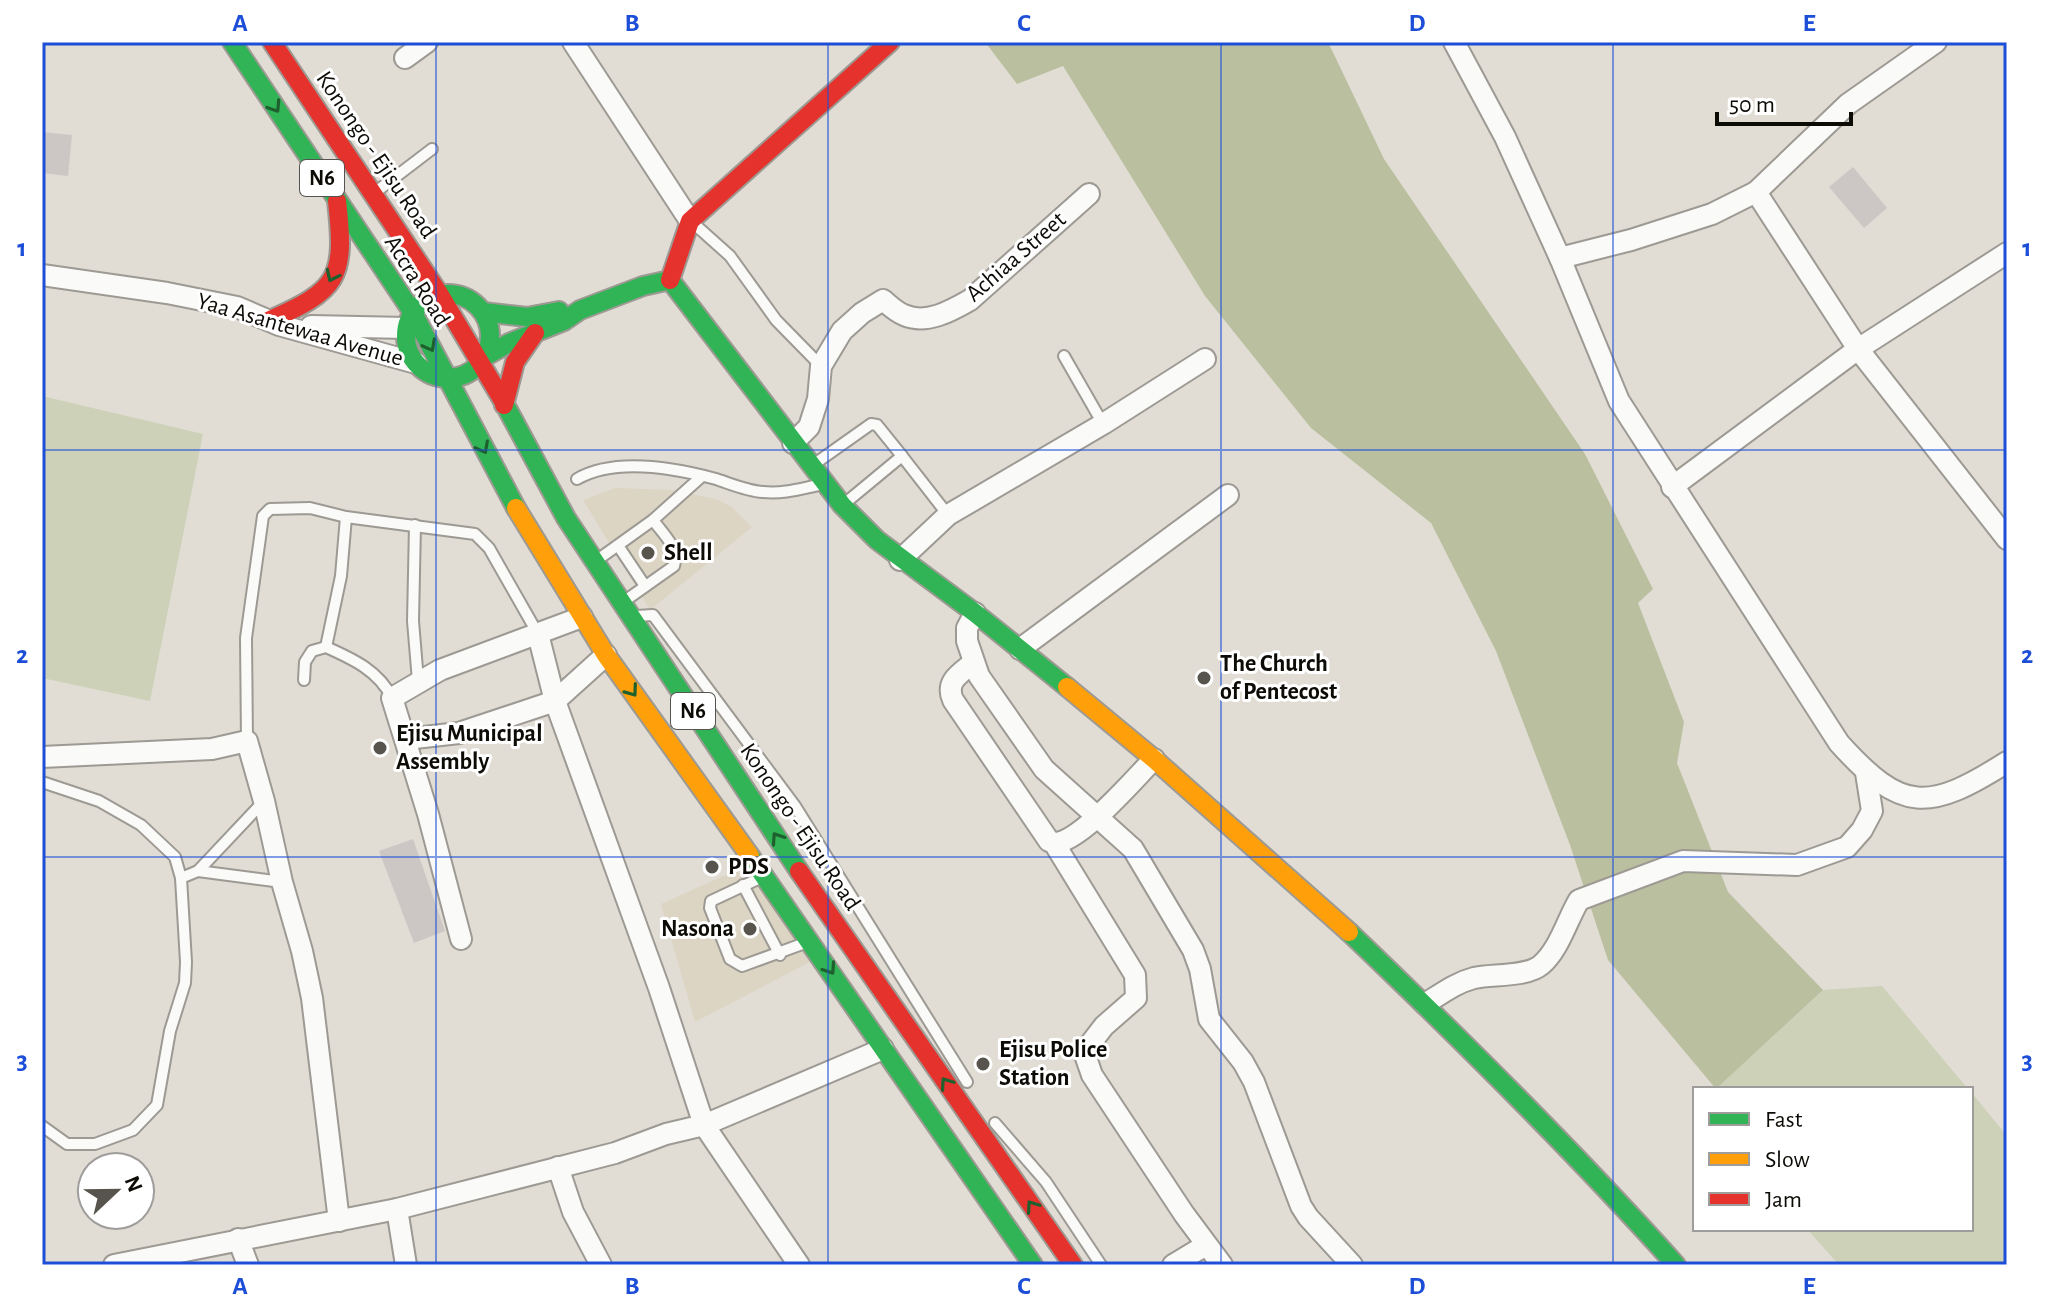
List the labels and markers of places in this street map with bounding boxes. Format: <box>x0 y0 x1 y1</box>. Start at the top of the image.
place label: Shell <box>664 541 712 565</box>
marker: Shell <box>639 544 657 562</box>
place label: The Church of Pentecost <box>1220 652 1337 704</box>
marker: The Church of Pentecost <box>1195 669 1213 687</box>
place label: Ejisu Municipal Assembly <box>396 722 542 774</box>
marker: Ejisu Municipal Assembly <box>371 739 389 757</box>
place label: PDS <box>728 855 769 879</box>
marker: PDS <box>703 858 721 876</box>
place label: Nasona <box>661 917 734 941</box>
marker: Nasona <box>741 920 759 938</box>
place label: Ejisu Police Station <box>999 1038 1107 1090</box>
marker: Ejisu Police Station <box>974 1055 992 1073</box>

